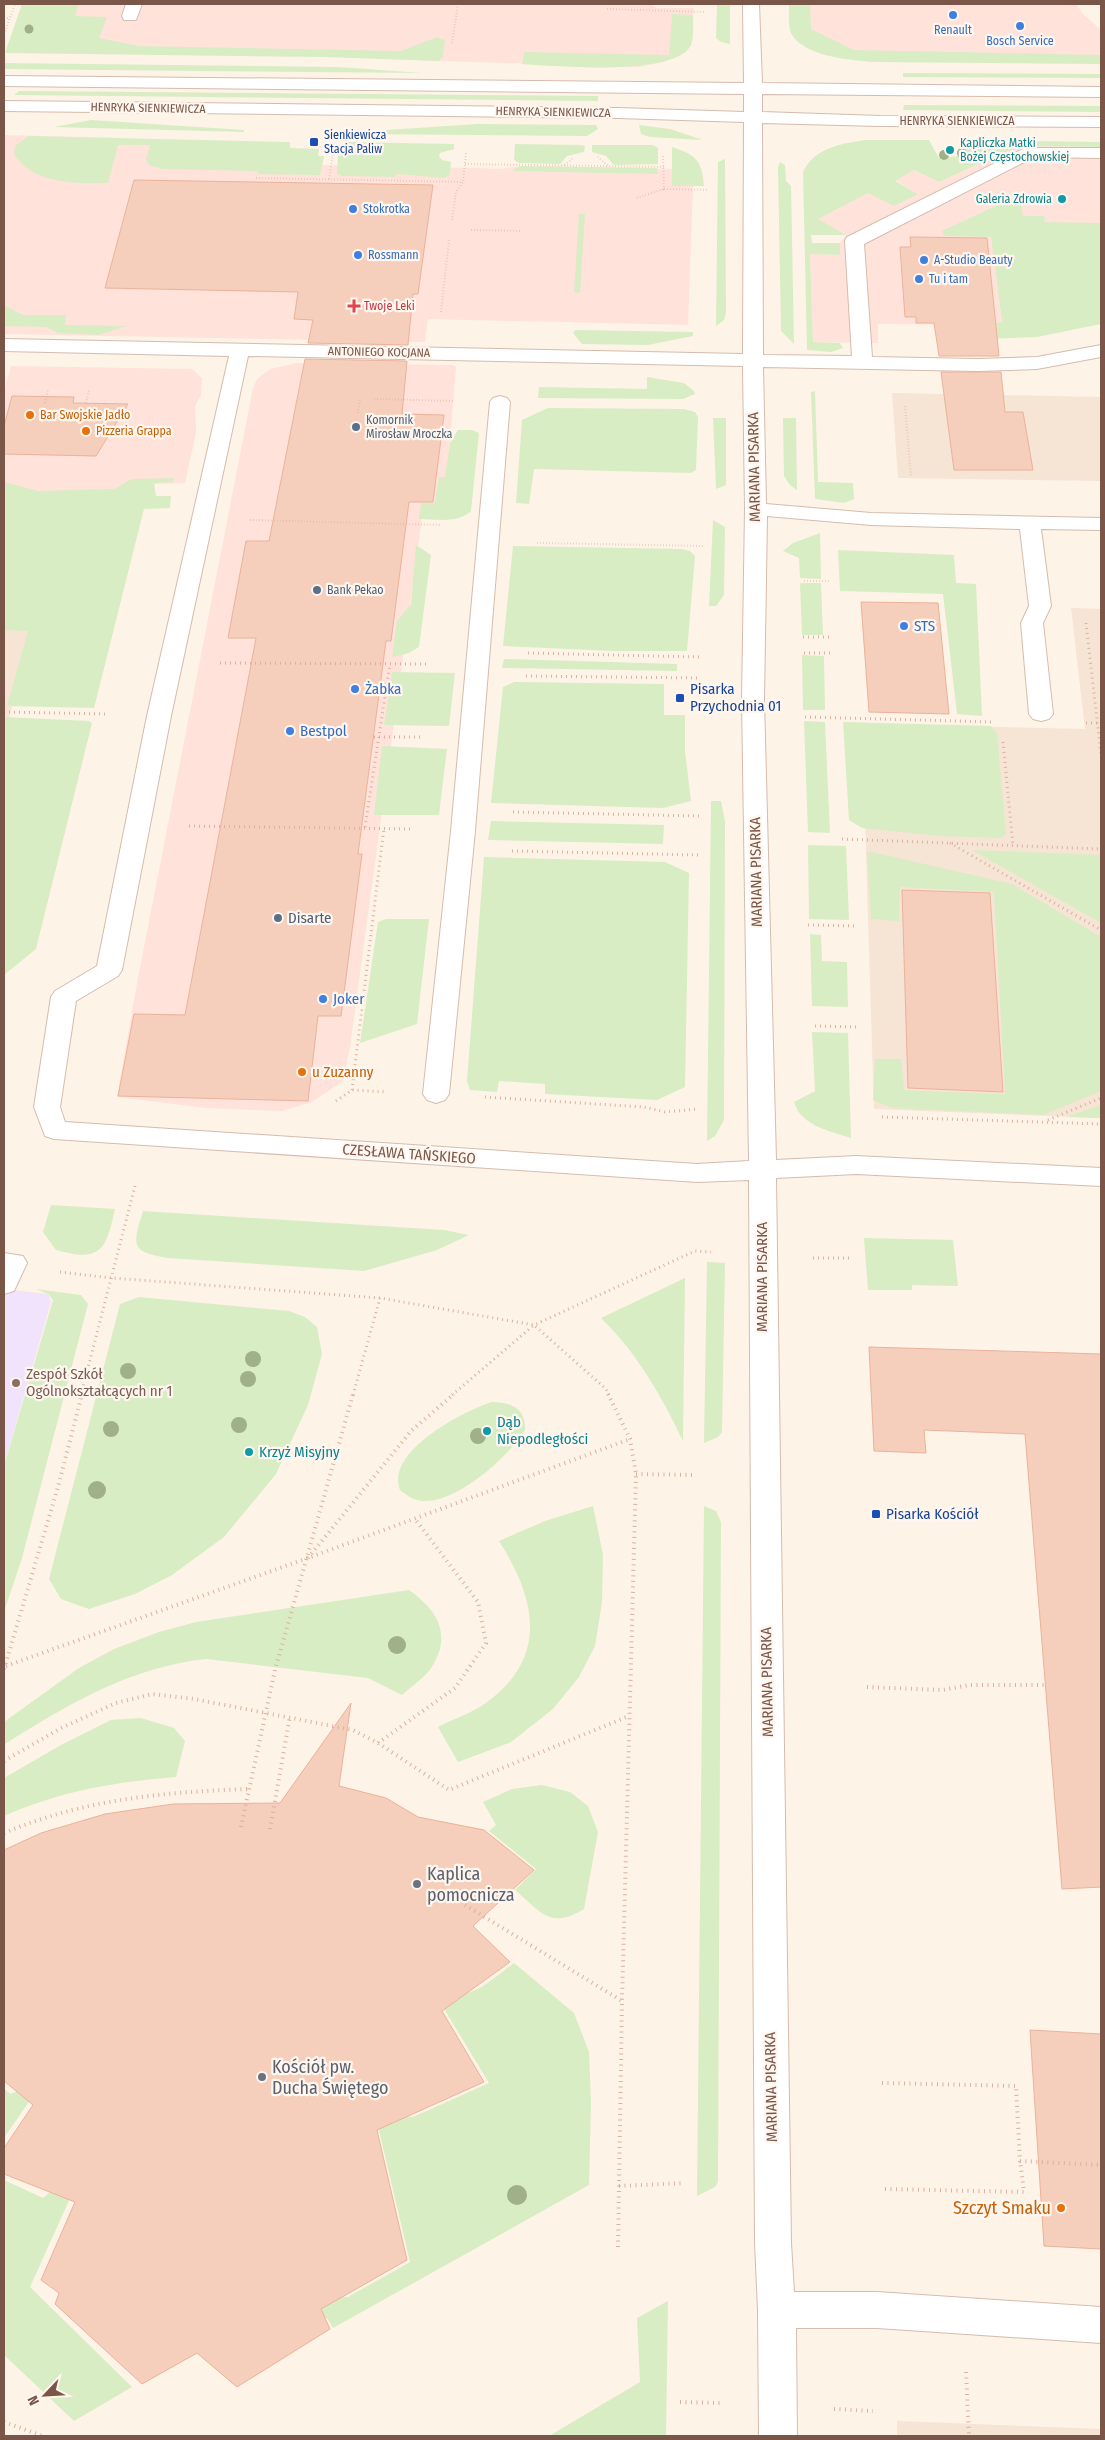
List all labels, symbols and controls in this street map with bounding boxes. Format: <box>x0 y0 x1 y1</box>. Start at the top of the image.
marker: Renault <box>947 9 959 21</box>
marker: Bosch Service <box>1014 20 1026 32</box>
place label: Renault <box>934 23 972 37</box>
place label: Bosch Service <box>986 34 1054 48</box>
street label: HENRYKA SIENKIEWICZA <box>90 100 206 116</box>
street label: HENRYKA SIENKIEWICZA <box>495 104 611 120</box>
street label: HENRYKA SIENKIEWICZA <box>899 114 1015 128</box>
place label: Sienkiewicza Stacja Paliw <box>324 128 386 156</box>
marker: Sienkiewicza Stacja Paliw <box>308 136 320 148</box>
place label: Kapliczka Matki Bożej Częstochowskiej <box>960 136 1069 164</box>
marker: Kapliczka Matki Bożej Częstochowskiej <box>944 144 956 156</box>
place label: Galeria Zdrowia <box>976 192 1052 206</box>
marker: Galeria Zdrowia <box>1056 193 1068 205</box>
place label: Stokrotka <box>363 202 410 216</box>
marker: Stokrotka <box>347 203 359 215</box>
place label: Rossmann <box>368 248 419 262</box>
marker: Rossmann <box>352 249 364 261</box>
place label: A-Studio Beauty <box>934 253 1013 267</box>
marker: A-Studio Beauty <box>918 254 930 266</box>
place label: Tu i tam <box>929 272 968 286</box>
marker: Tu i tam <box>913 273 925 285</box>
place label: Twoje Leki <box>364 299 415 313</box>
marker: Twoje Leki <box>348 300 360 312</box>
street label: ANTONIEGO KOCJANA <box>328 344 431 360</box>
place label: Bar Swojskie Jadło <box>40 408 130 422</box>
marker: Bar Swojskie Jadło <box>24 409 36 421</box>
street label: MARIANA PISARKA <box>744 412 764 522</box>
place label: Komornik Mirosław Mroczka <box>366 413 453 441</box>
marker: Komornik Mirosław Mroczka <box>350 421 362 433</box>
place label: Pizzeria Grappa <box>96 424 172 438</box>
marker: Pizzeria Grappa <box>80 425 92 437</box>
place label: Bank Pekao <box>327 583 384 597</box>
marker: Bank Pekao <box>311 584 323 596</box>
place label: STS <box>914 617 935 635</box>
marker: STS <box>898 620 910 632</box>
place label: Żabka <box>365 680 401 698</box>
place label: Pisarka Przychodnia 01 <box>690 680 781 715</box>
marker: Żabka <box>349 683 361 695</box>
marker: Pisarka Przychodnia 01 <box>674 692 686 704</box>
place label: Bestpol <box>300 722 347 740</box>
marker: Bestpol <box>284 725 296 737</box>
street label: MARIANA PISARKA <box>746 817 766 927</box>
place label: Disarte <box>288 909 331 927</box>
marker: Disarte <box>272 912 284 924</box>
place label: Joker <box>333 990 365 1008</box>
marker: Joker <box>317 993 329 1005</box>
place label: u Zuzanny <box>312 1063 374 1081</box>
marker: u Zuzanny <box>296 1066 308 1078</box>
street label: CZESŁAWA TAŃSKIEGO <box>342 1140 476 1168</box>
street label: MARIANA PISARKA <box>753 1222 771 1332</box>
place label: Zespół Szkół Ogólnokształcących nr 1 <box>26 1365 172 1400</box>
marker: Zespół Szkół Ogólnokształcących nr 1 <box>10 1377 22 1389</box>
place label: Dąb Niepodległości <box>497 1413 588 1448</box>
marker: Dąb Niepodległości <box>481 1425 493 1437</box>
place label: Krzyż Misyjny <box>259 1443 340 1461</box>
marker: Krzyż Misyjny <box>243 1446 255 1458</box>
place label: Pisarka Kościół <box>886 1505 979 1523</box>
marker: Pisarka Kościół <box>870 1508 882 1520</box>
street label: MARIANA PISARKA <box>757 1627 777 1737</box>
place label: Kaplica pomocnicza <box>427 1863 515 1906</box>
marker: Kaplica pomocnicza <box>411 1878 423 1890</box>
street label: MARIANA PISARKA <box>761 2032 781 2142</box>
place label: Kościół pw. Ducha Świętego <box>272 2056 388 2099</box>
marker: Kościół pw. Ducha Świętego <box>256 2071 268 2083</box>
place label: Szczyt Smaku <box>953 2197 1051 2219</box>
marker: Szczyt Smaku <box>1055 2202 1067 2214</box>
north arrow <box>20 2370 70 2420</box>
text: N <box>24 2393 43 2408</box>

